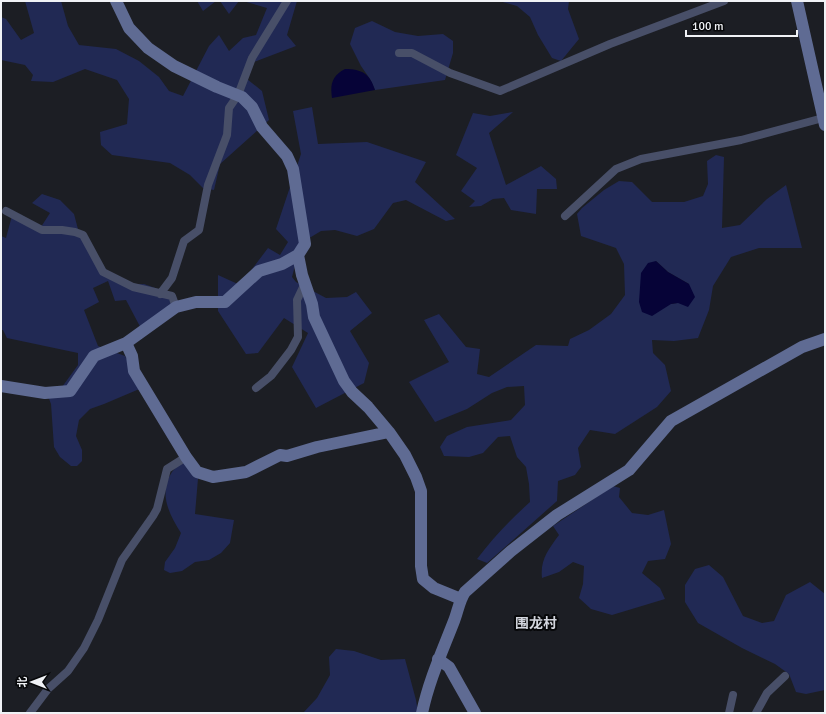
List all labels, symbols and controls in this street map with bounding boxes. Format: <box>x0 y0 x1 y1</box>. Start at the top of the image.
scale bar <box>686 12 797 38</box>
text: 100 m <box>692 19 724 34</box>
district label: 围龙村 <box>515 615 557 632</box>
north arrow <box>12 662 52 702</box>
text: 北 <box>16 677 29 688</box>

